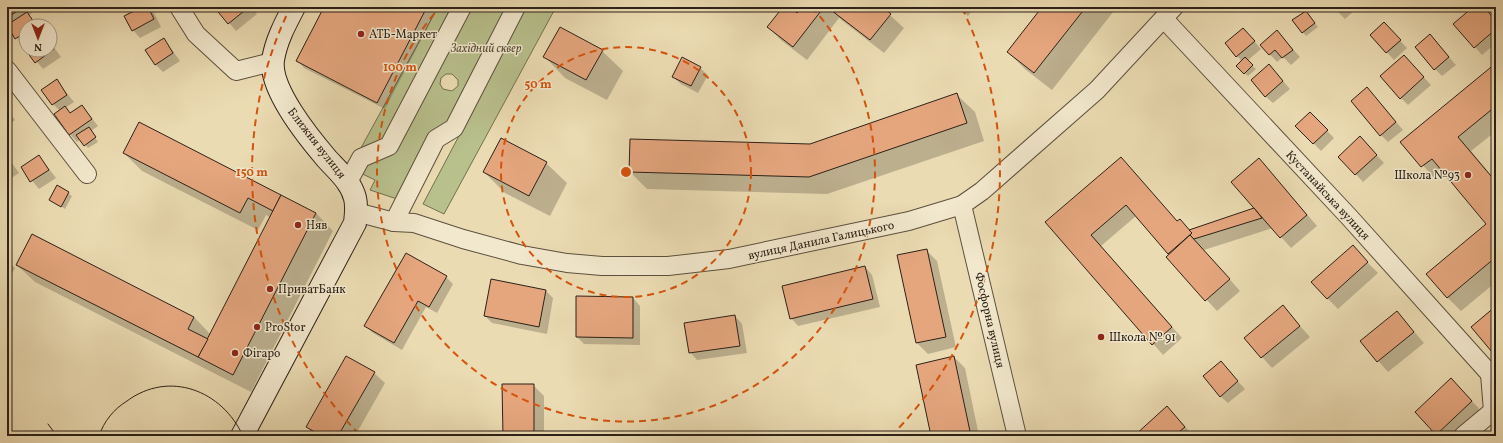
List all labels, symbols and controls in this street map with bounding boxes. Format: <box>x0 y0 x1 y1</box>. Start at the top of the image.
north arrow <box>18 18 58 58</box>
place label: АТБ-Маркет <box>369 27 437 43</box>
marker: АТБ-Маркет <box>356 29 366 39</box>
text: N <box>34 39 42 54</box>
park label: Західний сквер <box>450 41 522 57</box>
text: 100 m <box>383 60 417 76</box>
text: 50 m <box>524 77 552 93</box>
street label: Ближня вулиця <box>283 105 349 182</box>
street label: Кустанайська вулиця <box>1282 147 1373 244</box>
text: 150 m <box>236 165 268 181</box>
centre of rings <box>619 165 633 179</box>
place label: Школа №93 <box>1394 168 1460 184</box>
marker: Школа №93 <box>1463 170 1473 180</box>
place label: Няв <box>306 218 327 234</box>
street label: вулиця Данила Галицького <box>747 218 896 264</box>
marker: Няв <box>293 220 303 230</box>
street label: Фосфорна вулиця <box>970 271 1008 370</box>
place label: ПриватБанк <box>278 282 346 298</box>
marker: ПриватБанк <box>265 284 275 294</box>
place label: ProStor <box>265 320 306 336</box>
marker: ProStor <box>252 322 262 332</box>
place label: Школа № 91 <box>1109 330 1176 346</box>
marker: Школа № 91 <box>1096 332 1106 342</box>
place label: Фігаро <box>243 346 280 362</box>
marker: Фігаро <box>230 348 240 358</box>

